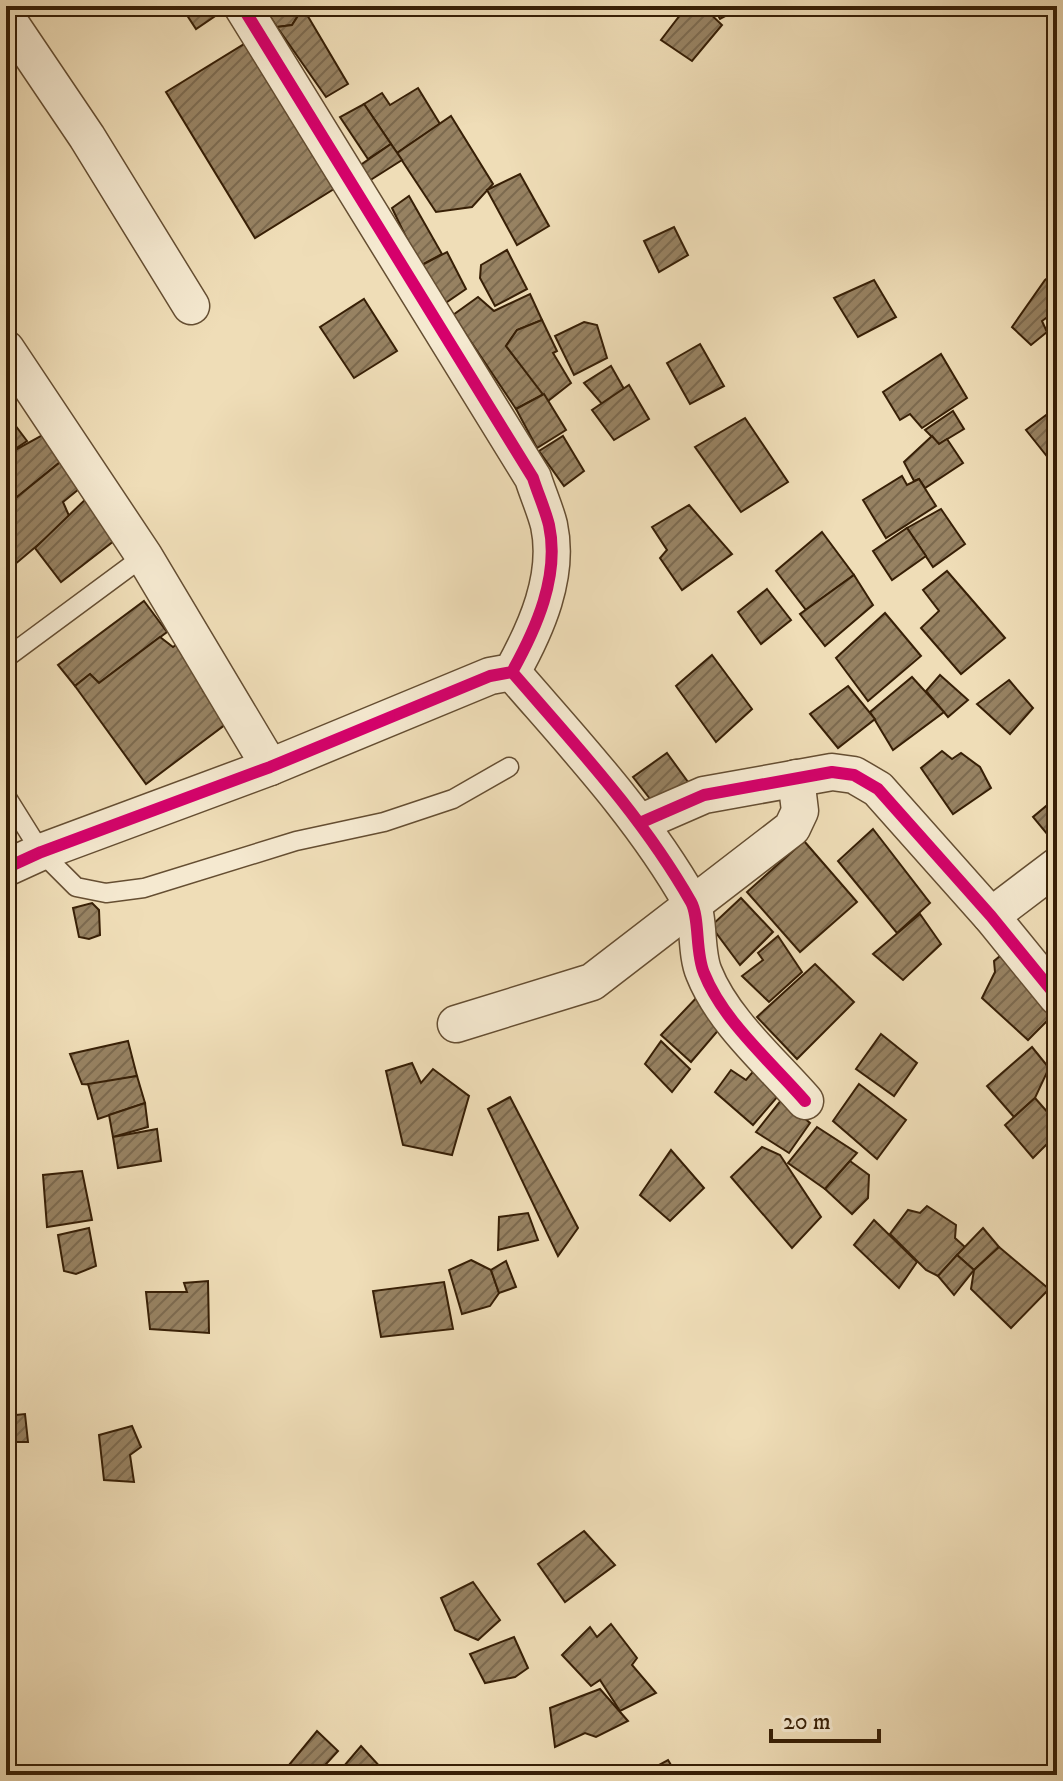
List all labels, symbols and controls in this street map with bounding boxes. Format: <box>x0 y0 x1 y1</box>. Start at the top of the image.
scale bar <box>771 1693 879 1743</box>
text: 20 m <box>783 1707 831 1737</box>

